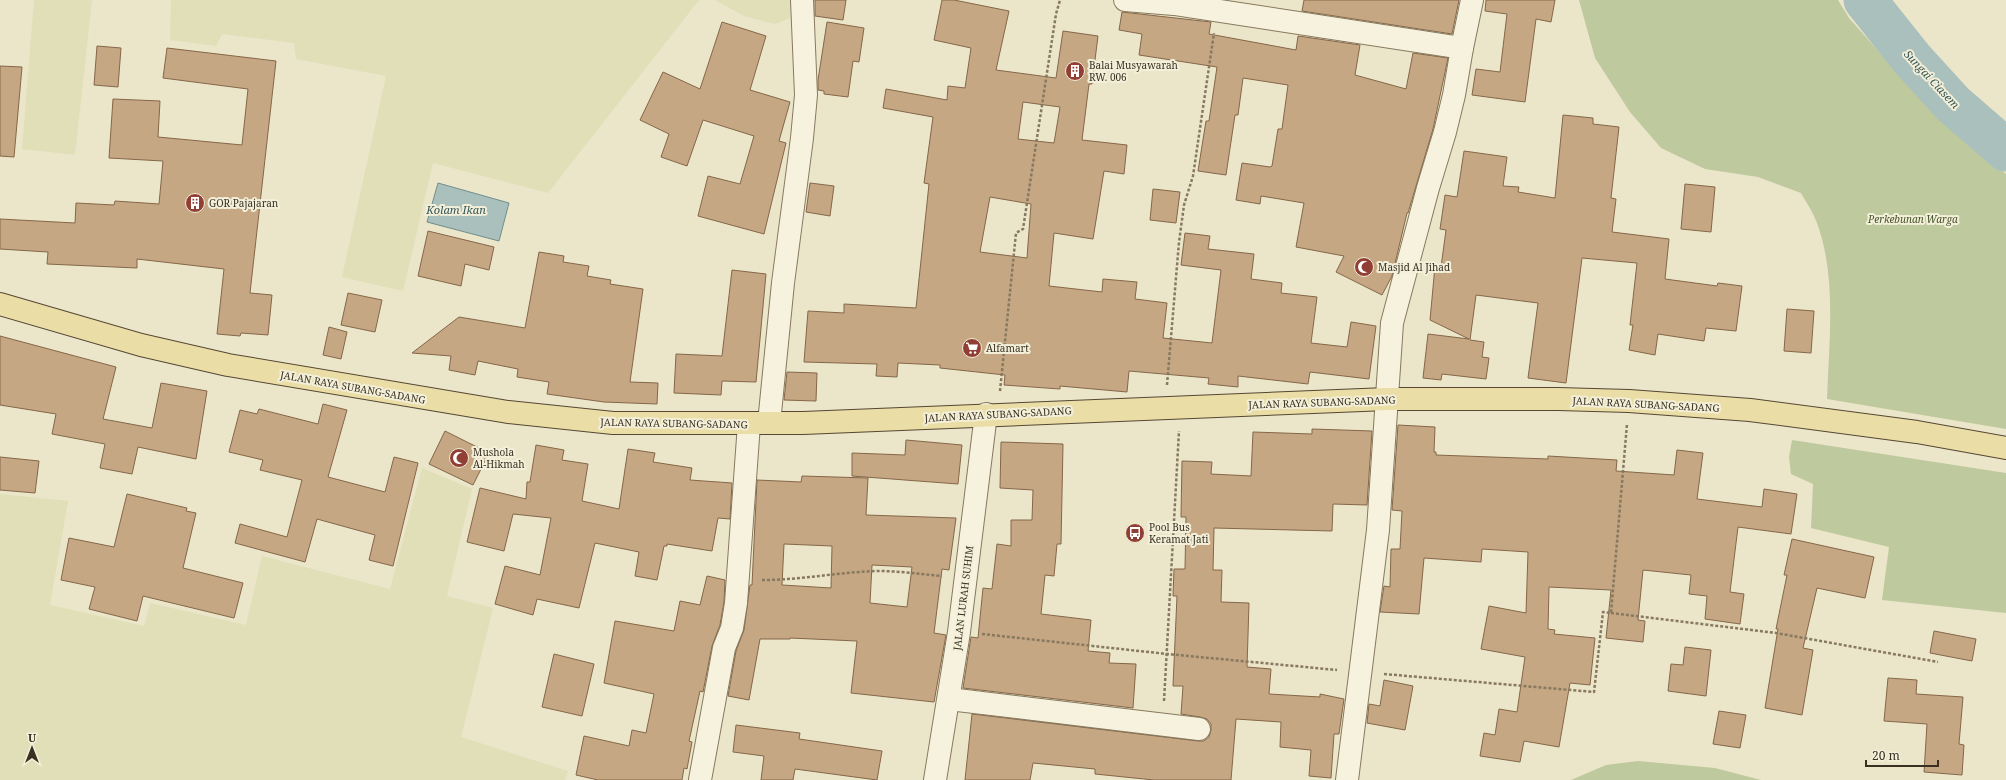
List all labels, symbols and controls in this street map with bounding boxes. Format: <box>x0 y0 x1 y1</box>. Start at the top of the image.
water label: Sungai Ciasem <box>1901 47 1963 112</box>
place label: Balai Musyawarah RW. 006 <box>1089 58 1179 84</box>
building icon: Balai Musyawarah RW. 006 <box>1064 60 1086 82</box>
building icon: GOR Pajajaran <box>184 192 206 214</box>
place label: GOR Pajajaran <box>209 196 279 210</box>
water label: Kolam Ikan <box>425 202 486 217</box>
park label: Perkebunan Warga <box>1867 212 1958 226</box>
mosque icon: Masjid Al Jihad <box>1353 256 1375 278</box>
place label: Masjid Al Jihad <box>1378 260 1450 274</box>
supermarket icon: Alfamart <box>961 337 983 359</box>
place label: Alfamart <box>986 341 1029 355</box>
street label: JALAN RAYA SUBANG-SADANG <box>278 367 427 407</box>
street label: JALAN RAYA SUBANG-SADANG <box>1247 392 1396 412</box>
street label: JALAN RAYA SUBANG-SADANG <box>1571 393 1720 415</box>
street label: JALAN RAYA SUBANG-SADANG <box>923 403 1072 425</box>
street label: JALAN RAYA SUBANG-SADANG <box>599 415 748 431</box>
place label: Mushola Al-Hikmah <box>473 445 525 471</box>
mosque icon: Mushola Al-Hikmah <box>448 447 470 469</box>
place label: Pool Bus Keramat Jati <box>1149 520 1209 546</box>
bus stop icon: Pool Bus Keramat Jati <box>1124 522 1146 544</box>
street label: JALAN LURAH SUHIM <box>950 545 976 652</box>
north arrow <box>12 728 52 768</box>
text: U <box>28 730 37 745</box>
scale bar <box>1866 742 1938 768</box>
text: 20 m <box>1872 747 1900 764</box>

